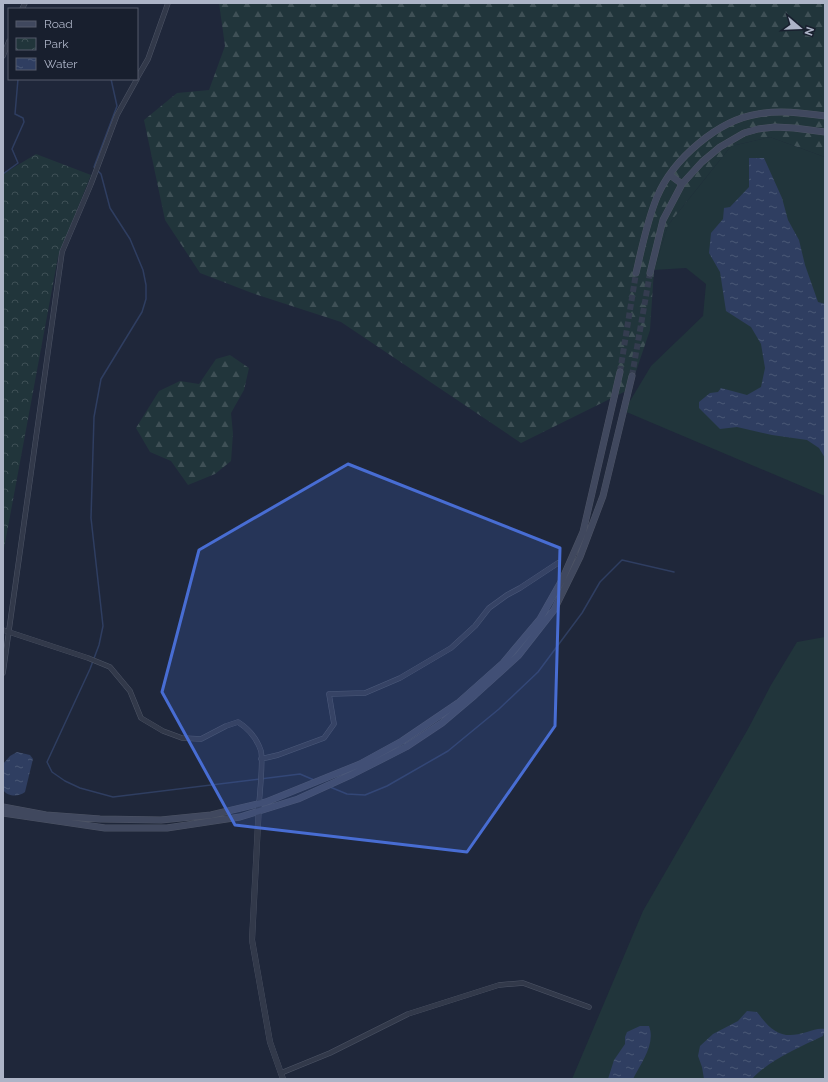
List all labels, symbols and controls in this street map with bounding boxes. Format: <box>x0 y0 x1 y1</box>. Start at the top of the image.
legend <box>8 8 138 80</box>
north arrow <box>780 8 820 48</box>
text: Road <box>44 17 73 31</box>
text: N <box>801 25 816 37</box>
text: Park <box>44 37 69 51</box>
text: Water <box>44 57 78 71</box>

